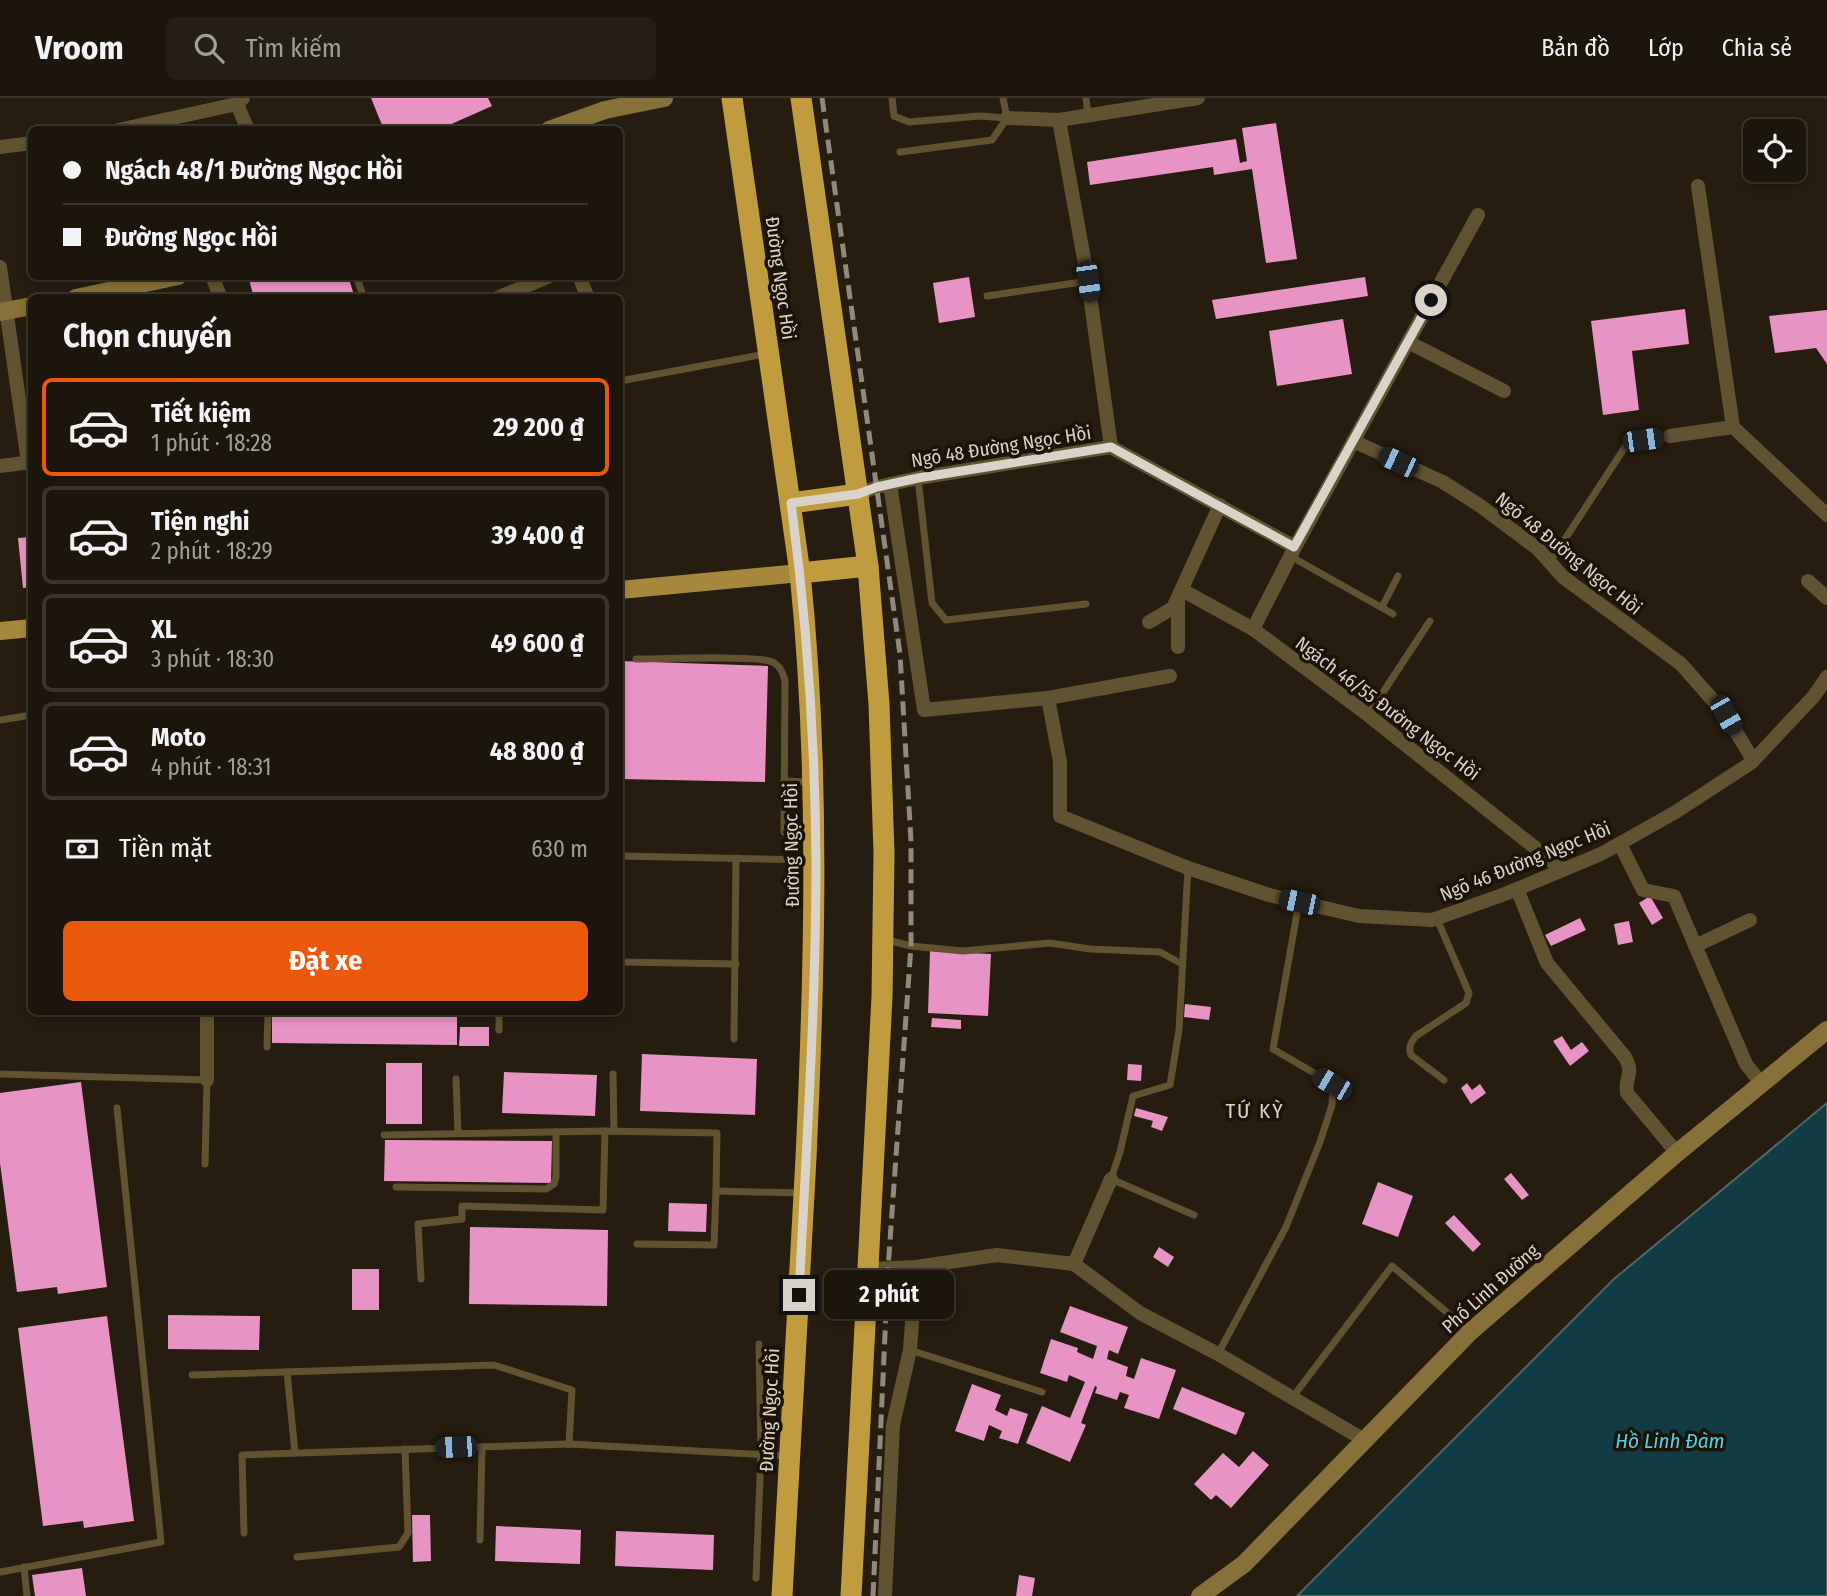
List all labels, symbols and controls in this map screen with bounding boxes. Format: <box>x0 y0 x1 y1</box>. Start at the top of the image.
search box <box>166 17 656 80</box>
text: Vroom <box>35 28 124 68</box>
icon: search <box>190 29 228 67</box>
text: Tìm kiếm <box>246 33 342 64</box>
text: Bản đồ <box>1541 34 1610 62</box>
text: Lớp <box>1648 34 1684 62</box>
text: Chia sẻ <box>1722 34 1792 62</box>
map controls <box>1743 119 1806 182</box>
button: locate <box>1743 119 1806 182</box>
text: Ngách 48/1 Đường Ngọc Hồi <box>105 155 403 186</box>
street label: Đường Ngọc Hồi <box>760 215 801 341</box>
text: Đường Ngọc Hồi <box>105 222 277 253</box>
car <box>1075 259 1102 303</box>
route start <box>1415 284 1447 316</box>
text: Chọn chuyến <box>63 317 232 355</box>
icon: car <box>67 396 130 459</box>
text: Tiết kiệm <box>151 398 251 429</box>
text: 29 200 ₫ <box>493 412 584 443</box>
street label: Ngõ 48 Đường Ngọc Hồi <box>909 421 1093 472</box>
car <box>1621 427 1666 453</box>
text: 1 phút · 18:28 <box>151 429 272 457</box>
car <box>1375 444 1422 480</box>
street label: Ngõ 48 Đường Ngọc Hồi <box>1491 487 1647 620</box>
icon: car <box>67 504 130 567</box>
text: Tiện nghi <box>151 506 250 537</box>
text: 39 400 ₫ <box>492 520 584 551</box>
text: 2 phút · 18:29 <box>151 537 273 565</box>
icon: car <box>67 612 130 675</box>
text: XL <box>151 614 177 645</box>
text: 49 600 ₫ <box>491 628 584 659</box>
street label: Ngách 46/55 Đường Ngọc Hồi <box>1291 632 1484 785</box>
text: 3 phút · 18:30 <box>151 645 274 673</box>
car <box>1707 692 1746 738</box>
icon: car <box>67 720 130 783</box>
text: Moto <box>151 722 206 753</box>
text: 48 800 ₫ <box>490 736 584 767</box>
text: 4 phút · 18:31 <box>151 753 271 781</box>
street label: Đường Ngọc Hồi <box>779 783 804 907</box>
street label: Ngõ 46 Đường Ngọc Hồi <box>1437 817 1614 906</box>
icon: cash <box>63 830 101 868</box>
text: Tiền mặt <box>119 833 211 864</box>
text: 630 m <box>531 835 588 863</box>
car <box>1277 887 1322 917</box>
button: Đặt xe <box>63 921 588 1001</box>
car <box>1309 1064 1356 1104</box>
district label: TỨ KỲ <box>1225 1098 1285 1124</box>
street label: Phố Linh Đường <box>1437 1239 1544 1338</box>
callout: 2 phút <box>824 1270 953 1320</box>
route end <box>783 1279 815 1311</box>
text: 2 phút <box>859 1280 919 1308</box>
street label: Đường Ngọc Hồi <box>755 1347 784 1473</box>
water label: Hồ Linh Đàm <box>1615 1428 1725 1454</box>
car <box>435 1436 478 1458</box>

